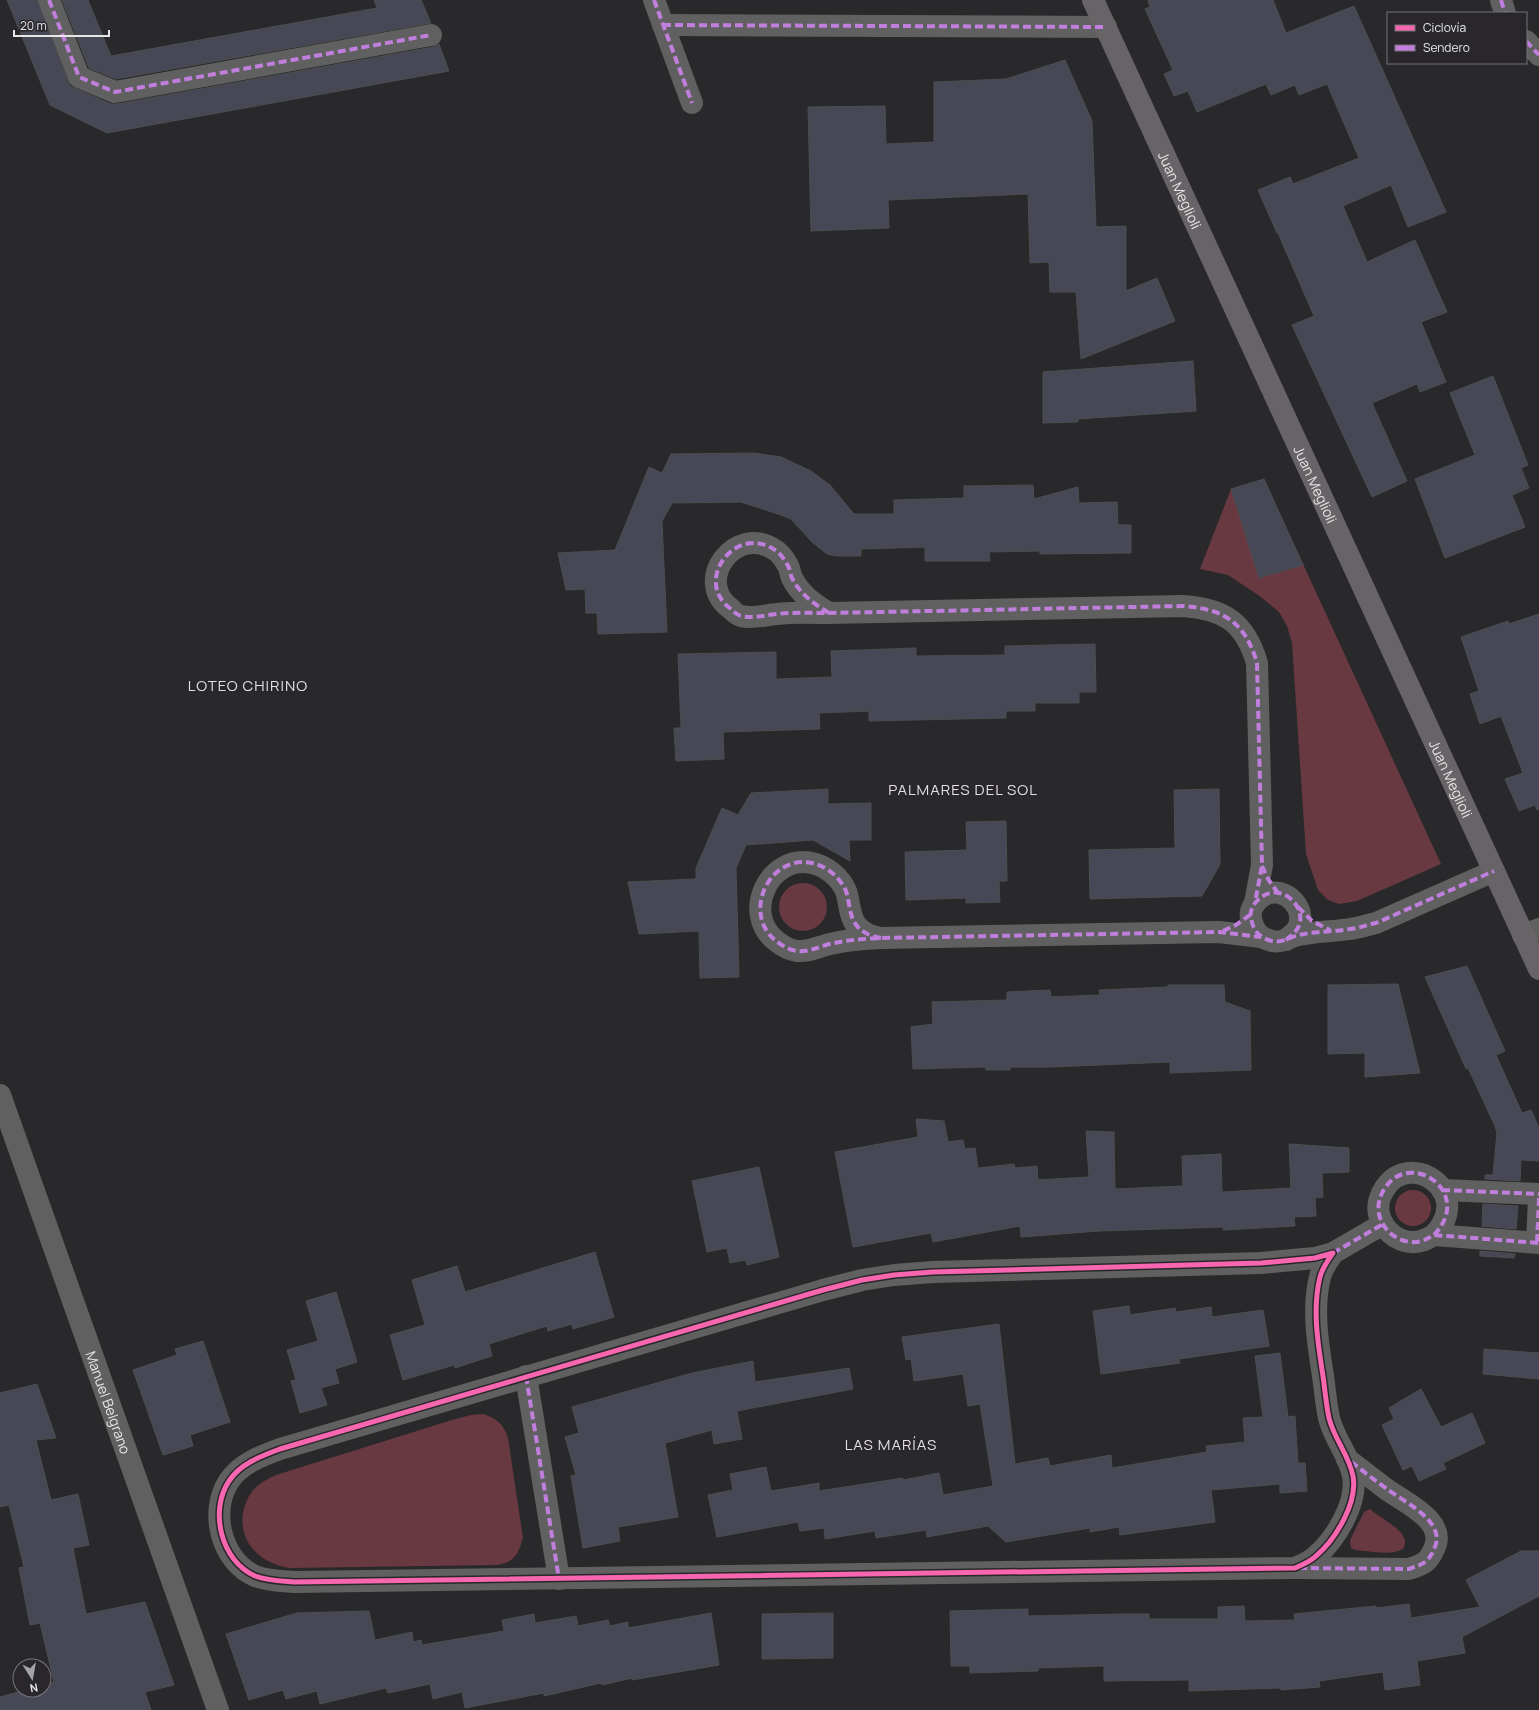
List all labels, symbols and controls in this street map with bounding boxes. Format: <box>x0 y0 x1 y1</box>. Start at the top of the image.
scale bar <box>14 12 109 38</box>
legend <box>1387 12 1527 64</box>
text: 20 m <box>20 17 47 34</box>
text: Ciclovía <box>1423 19 1466 36</box>
text: Sendero <box>1423 39 1470 56</box>
street label: Juan Meglioli <box>1154 148 1206 232</box>
street label: Juan Meglioli <box>1290 442 1342 526</box>
district label: LOTEO CHIRINO <box>188 675 308 696</box>
street label: Juan Meglioli <box>1425 737 1477 820</box>
district label: PALMARES DEL SOL <box>888 779 1038 800</box>
street label: Manuel Belgrano <box>82 1348 136 1456</box>
district label: LAS MARÍAS <box>845 1434 937 1455</box>
north arrow <box>12 1658 52 1698</box>
text: N <box>29 1680 39 1696</box>

